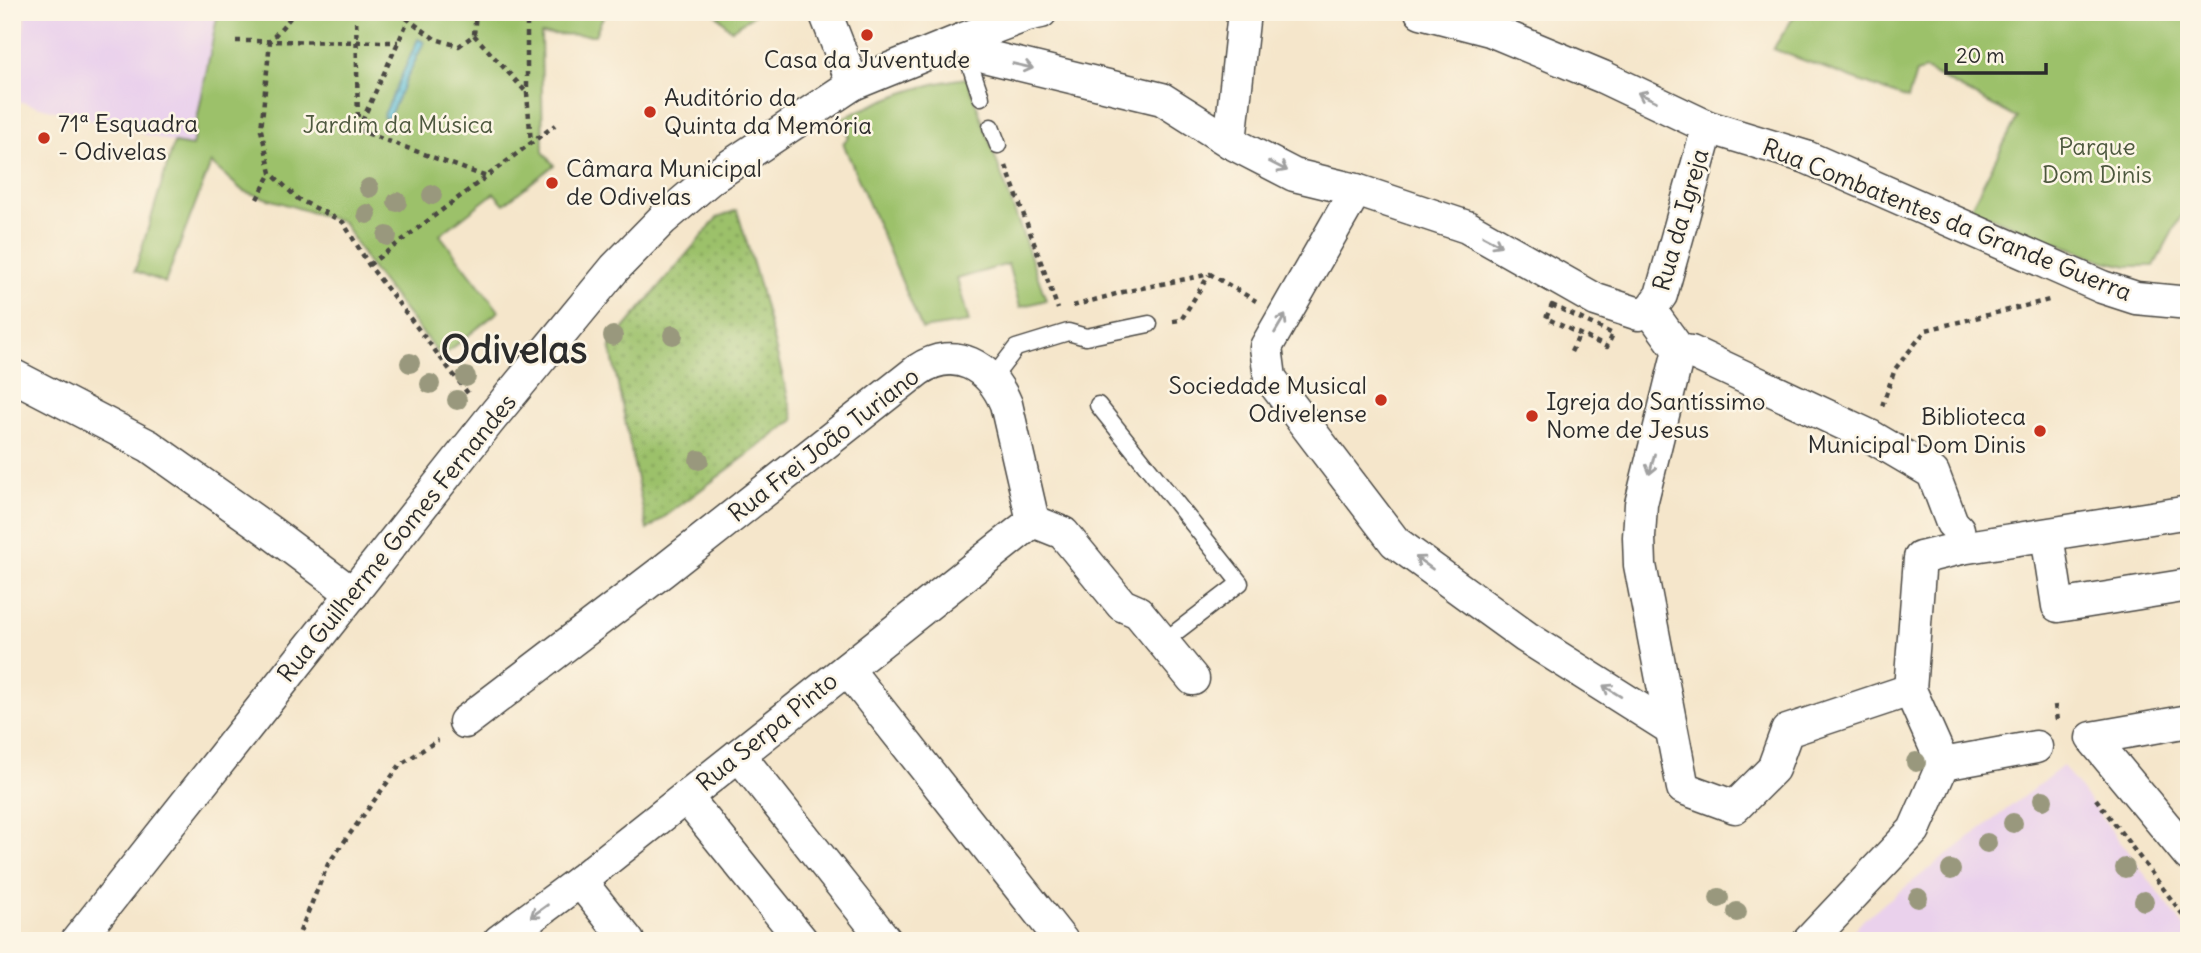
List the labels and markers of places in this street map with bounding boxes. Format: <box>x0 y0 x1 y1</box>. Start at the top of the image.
marker: Casa da Juventude <box>859 27 875 43</box>
place label: Casa da Juventude <box>764 44 970 74</box>
place label: Auditório da Quinta da Memória <box>664 82 872 140</box>
marker: Auditório da Quinta da Memória <box>642 104 658 120</box>
place label: 71ª Esquadra - Odivelas <box>58 108 198 166</box>
marker: 71ª Esquadra - Odivelas <box>36 130 52 146</box>
place label: Câmara Municipal de Odivelas <box>566 153 762 211</box>
marker: Câmara Municipal de Odivelas <box>544 175 560 191</box>
place label: Sociedade Musical Odivelense <box>1169 370 1367 428</box>
place label: Igreja do Santíssimo Nome de Jesus <box>1546 386 1765 444</box>
marker: Sociedade Musical Odivelense <box>1373 392 1389 408</box>
place label: Biblioteca Municipal Dom Dinis <box>1807 401 2026 459</box>
marker: Igreja do Santíssimo Nome de Jesus <box>1524 408 1540 424</box>
marker: Biblioteca Municipal Dom Dinis <box>2032 423 2048 439</box>

